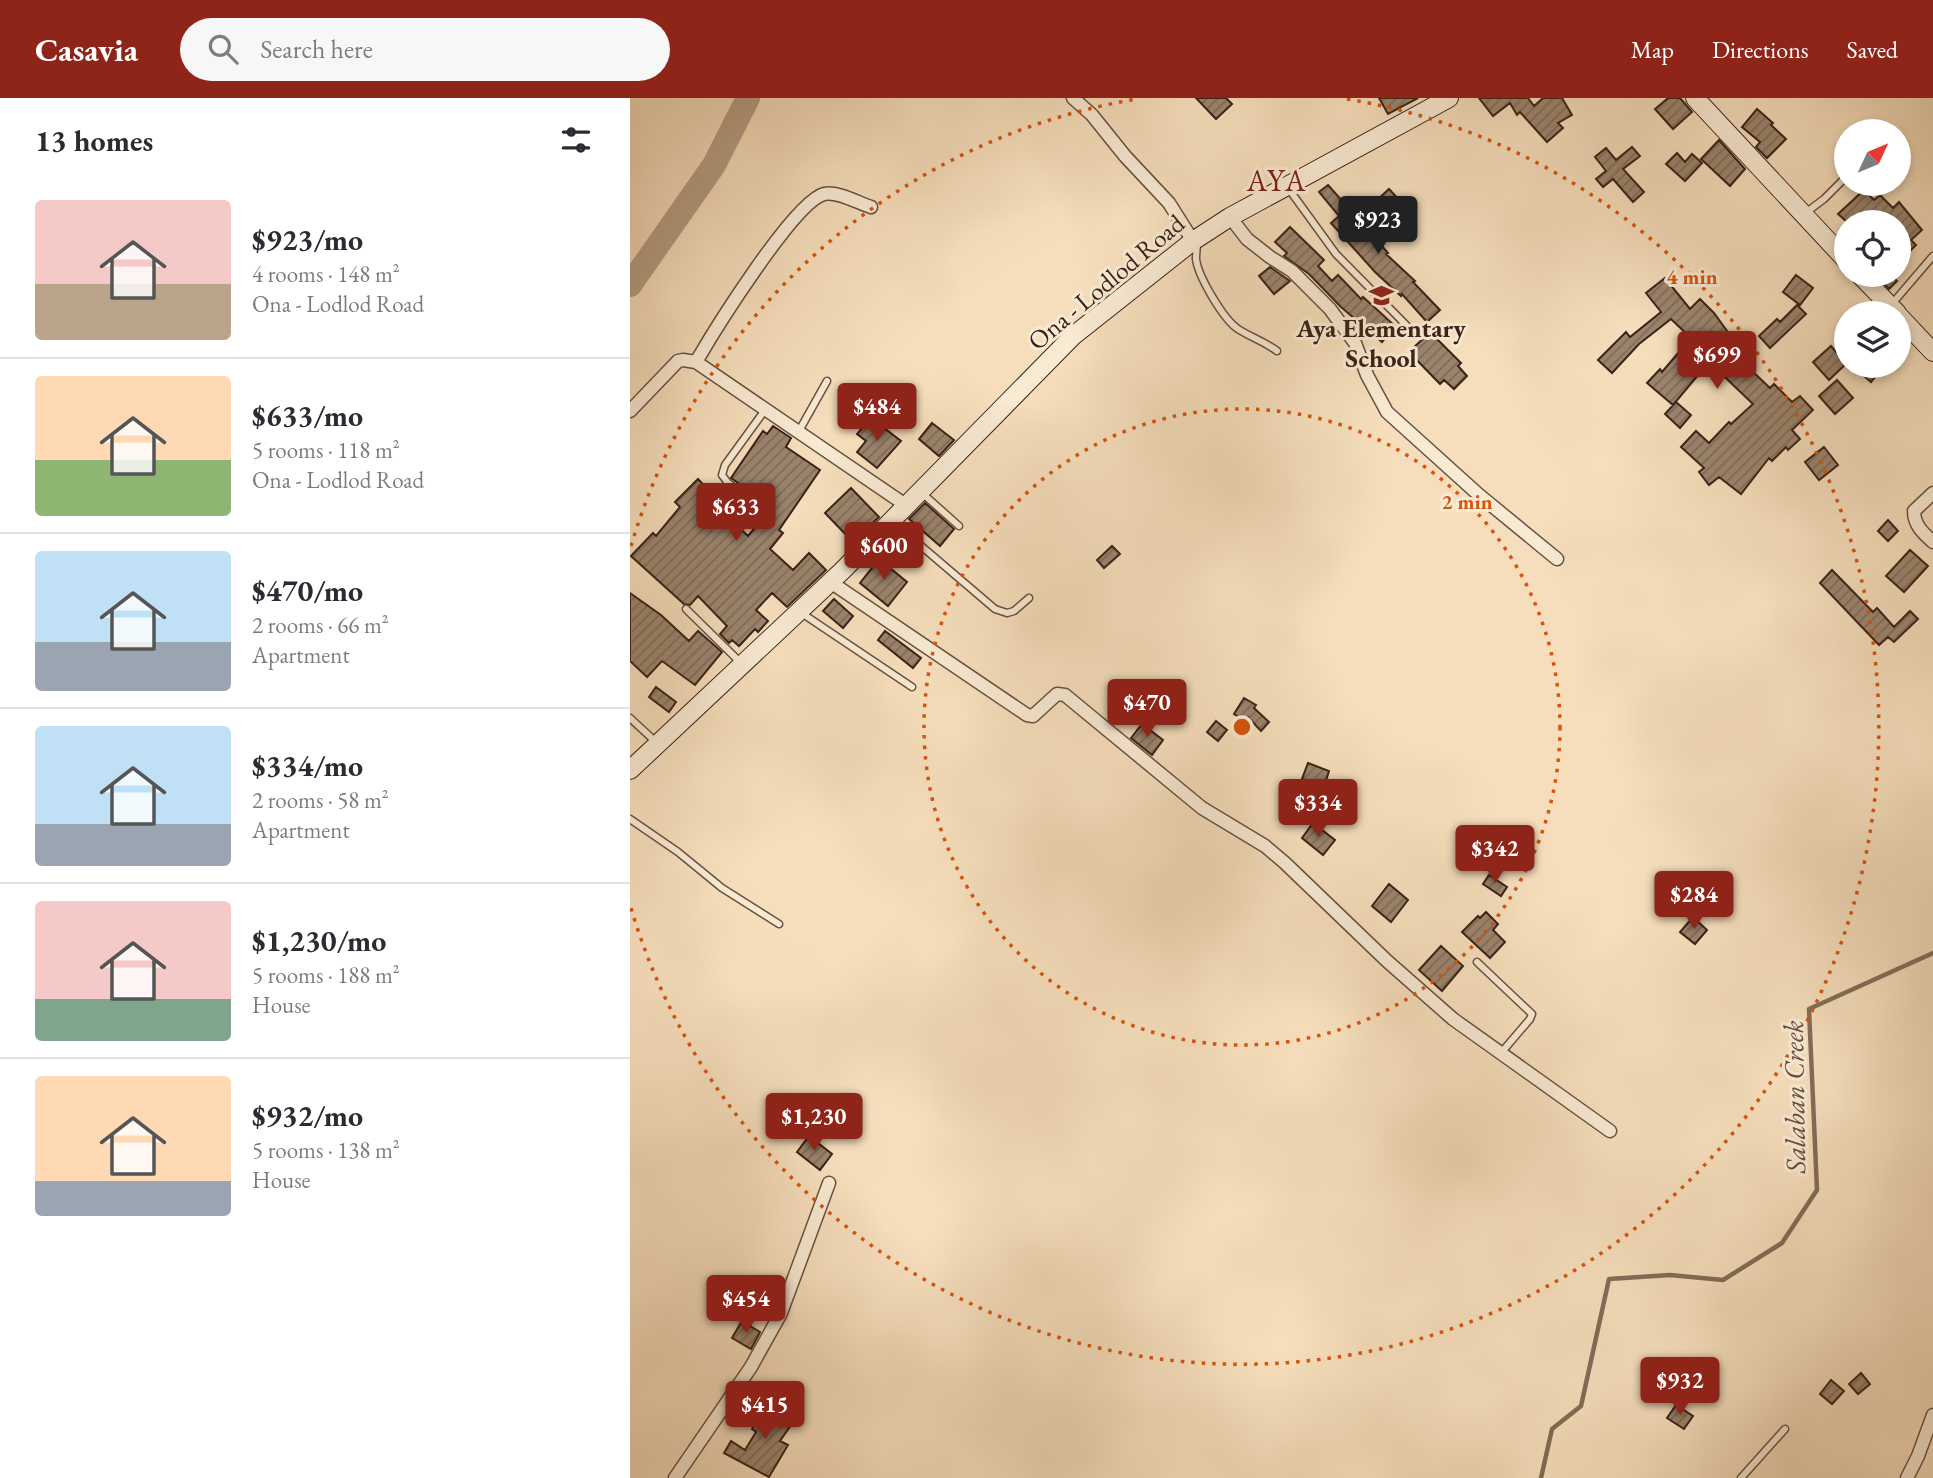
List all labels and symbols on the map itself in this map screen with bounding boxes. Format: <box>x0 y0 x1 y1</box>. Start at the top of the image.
north arrow <box>1834 119 1911 196</box>
district label: AYA <box>1245 161 1308 200</box>
pin: $923 <box>1337 197 1419 256</box>
street label: Ona - Lodlod Road <box>1021 206 1192 358</box>
text: 4 min <box>1666 263 1718 290</box>
school or university icon: Aya Elementary School <box>1367 282 1395 310</box>
place label: Aya Elementary School <box>1295 311 1466 375</box>
pin: $699 <box>1676 331 1758 391</box>
pin: $484 <box>836 384 918 443</box>
pin: $633 <box>695 484 777 543</box>
text: 2 min <box>1441 488 1493 515</box>
pin: $600 <box>843 522 925 582</box>
pin: $470 <box>1106 680 1188 739</box>
centre of rings <box>1230 715 1254 739</box>
pin: $334 <box>1277 780 1359 839</box>
pin: $342 <box>1454 826 1536 885</box>
pin: $284 <box>1653 872 1735 931</box>
water label: Salaban Creek <box>1775 1020 1813 1175</box>
pin: $1,230 <box>757 1094 871 1153</box>
pin: $454 <box>705 1276 787 1335</box>
pin: $932 <box>1639 1358 1721 1417</box>
pin: $415 <box>724 1382 806 1441</box>

